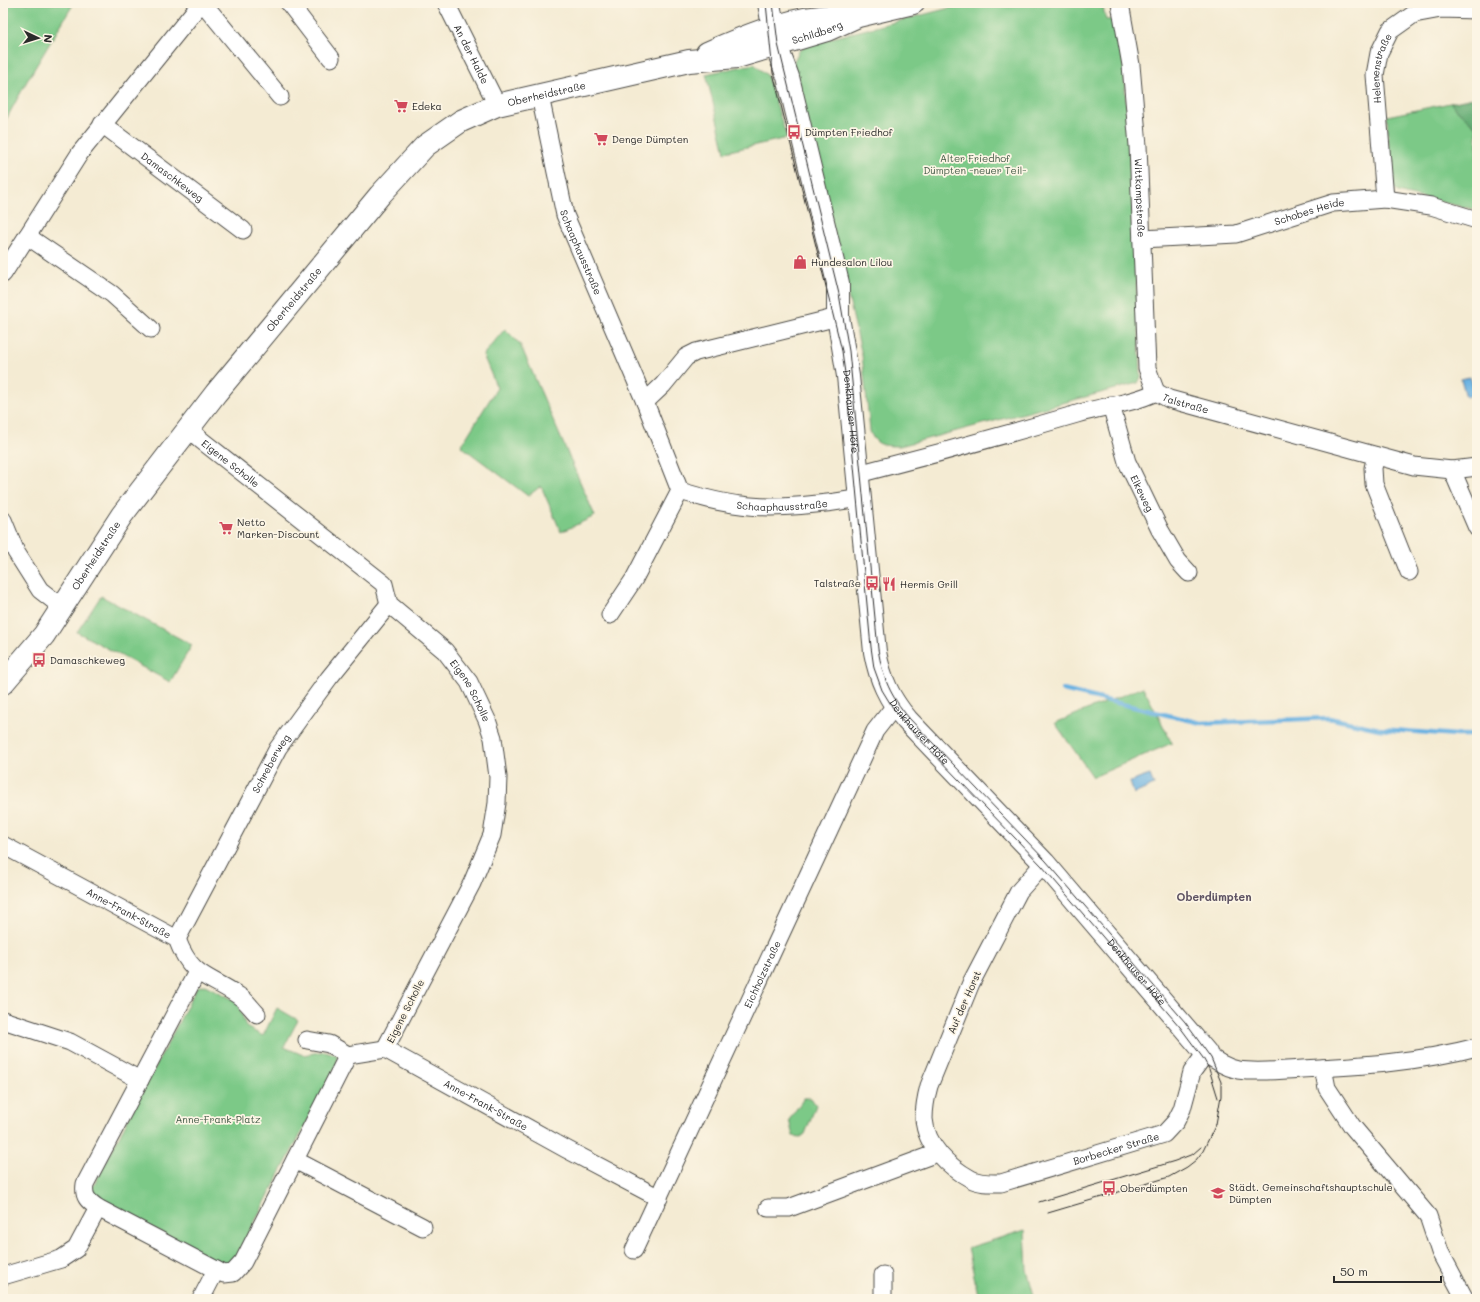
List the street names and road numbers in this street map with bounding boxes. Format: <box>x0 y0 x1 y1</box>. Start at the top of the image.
street label: Schildberg <box>790 17 845 47</box>
street label: An der Halde <box>451 22 492 86</box>
street label: Helenenstraße <box>1368 31 1395 104</box>
street label: Oberheidstraße <box>506 78 587 109</box>
street label: Damaschkeweg <box>138 149 207 205</box>
street label: Wittkampstraße <box>1131 158 1149 238</box>
street label: Schobes Heide <box>1272 195 1345 228</box>
street label: Schaaphausstraße <box>557 209 605 297</box>
street label: Oberheidstraße <box>263 264 325 334</box>
street label: Denkhauser Höfe <box>840 368 862 454</box>
street label: Talstraße <box>1160 390 1210 417</box>
street label: Eigene Scholle <box>199 436 263 491</box>
street label: Elkeweg <box>1127 472 1157 514</box>
street label: Schaaphausstraße <box>736 496 829 514</box>
street label: Oberheidstraße <box>68 518 123 593</box>
street label: Eigene Scholle <box>447 656 494 724</box>
street label: Denkhauser Höfe <box>886 696 953 767</box>
street label: Schreberweg <box>248 731 293 795</box>
street label: Anne-Frank-Straße <box>84 884 174 942</box>
street label: Denkhauser Höfe <box>1104 935 1169 1008</box>
street label: Eichholzstraße <box>740 938 784 1010</box>
street label: Auf der Horst <box>944 968 984 1036</box>
street label: Eigene Scholle <box>383 977 427 1045</box>
street label: Anne-Frank-Straße <box>441 1076 530 1134</box>
street label: Borbecker Straße <box>1071 1129 1161 1168</box>

